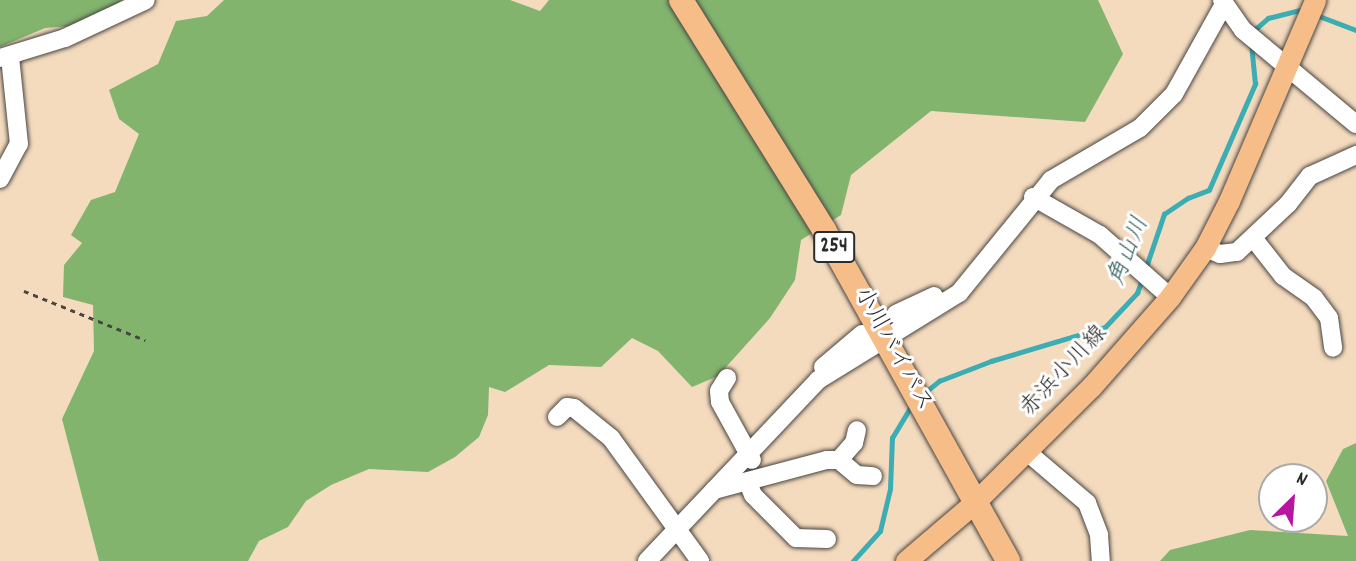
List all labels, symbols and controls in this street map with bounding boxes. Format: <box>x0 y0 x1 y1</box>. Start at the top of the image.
water label: 角山川 <box>1103 213 1157 291</box>
road number: 254 <box>813 230 855 264</box>
street label: 小川バイパス <box>846 283 938 417</box>
street label: 赤浜小川線 <box>1016 321 1114 423</box>
north arrow <box>1258 463 1328 533</box>
text: N <box>1291 466 1311 495</box>

